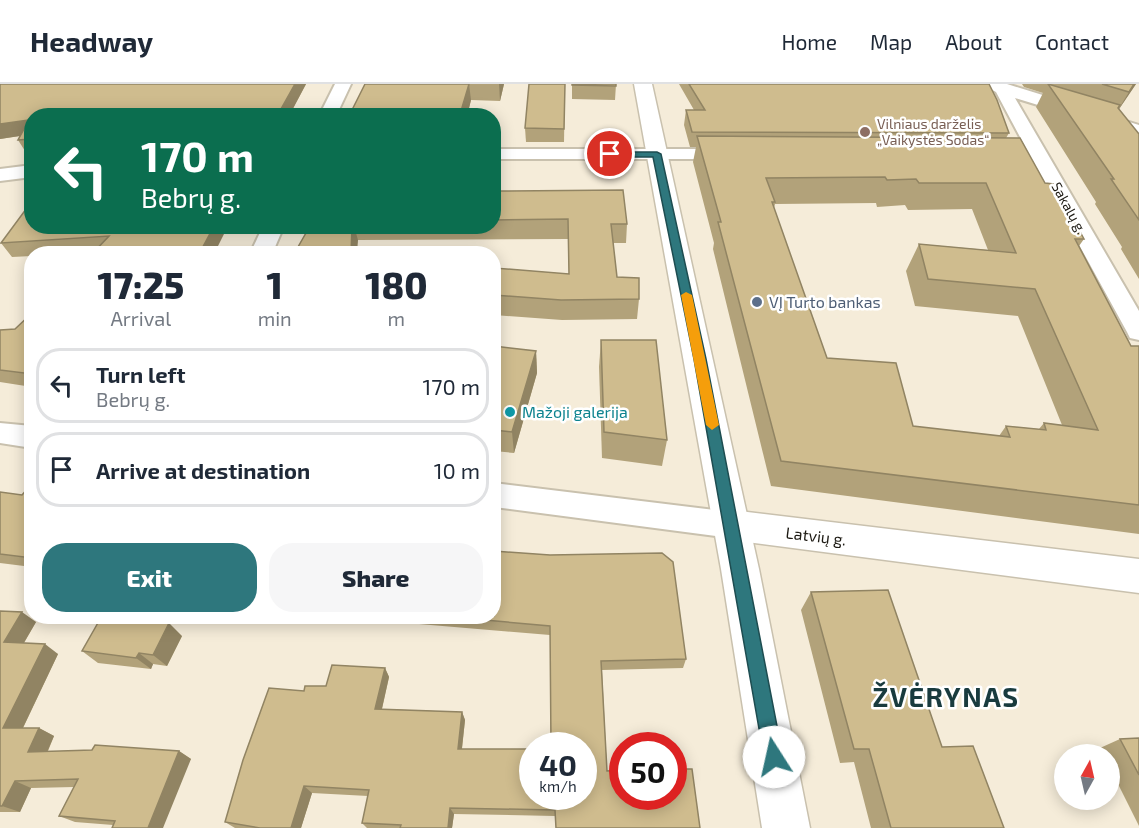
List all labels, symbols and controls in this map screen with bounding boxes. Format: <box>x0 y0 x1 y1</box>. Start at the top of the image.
text: Headway <box>30 24 153 58</box>
text: Home <box>781 29 837 54</box>
text: Map <box>870 29 912 54</box>
text: About <box>945 29 1002 54</box>
text: Contact <box>1035 29 1109 54</box>
place label: Vilniaus darželis „Vaikystės Sodas“ <box>877 115 990 148</box>
marker: Vilniaus darželis „Vaikystės Sodas“ <box>858 125 872 139</box>
pin <box>584 128 635 179</box>
text: 170 m <box>141 130 254 180</box>
icon: left <box>42 132 120 210</box>
icon: arrive <box>593 137 626 170</box>
street label: Sakalų g. <box>1048 179 1091 237</box>
text: Bebrų g. <box>141 181 241 213</box>
text: 17:25 <box>97 263 184 306</box>
text: 1 <box>267 263 283 306</box>
text: 180 <box>365 263 427 306</box>
place label: VĮ Turto bankas <box>769 292 881 311</box>
marker: VĮ Turto bankas <box>750 295 764 309</box>
text: Arrival <box>110 306 171 330</box>
text: min <box>258 306 292 330</box>
text: m <box>388 306 405 330</box>
text: Turn left <box>96 361 185 387</box>
icon: left <box>45 369 78 402</box>
text: 170 m <box>423 373 480 399</box>
text: Bebrų g. <box>96 387 170 411</box>
place label: Mažoji galerija <box>522 402 628 422</box>
marker: Mažoji galerija <box>503 405 517 419</box>
icon: arrive <box>45 453 78 486</box>
text: Arrive at destination <box>96 457 310 483</box>
text: 10 m <box>434 457 480 483</box>
street label: Latvių g. <box>785 522 847 549</box>
button: Exit <box>42 543 257 612</box>
button: Share <box>269 543 483 612</box>
district label: ŽVĖRYNAS <box>872 680 1020 712</box>
position arrow <box>742 725 806 789</box>
speed limit sign: 50 <box>609 732 687 810</box>
north arrow <box>1054 744 1120 810</box>
map controls <box>1054 744 1120 810</box>
text: 40 <box>539 746 577 782</box>
text: km/h <box>539 777 577 795</box>

